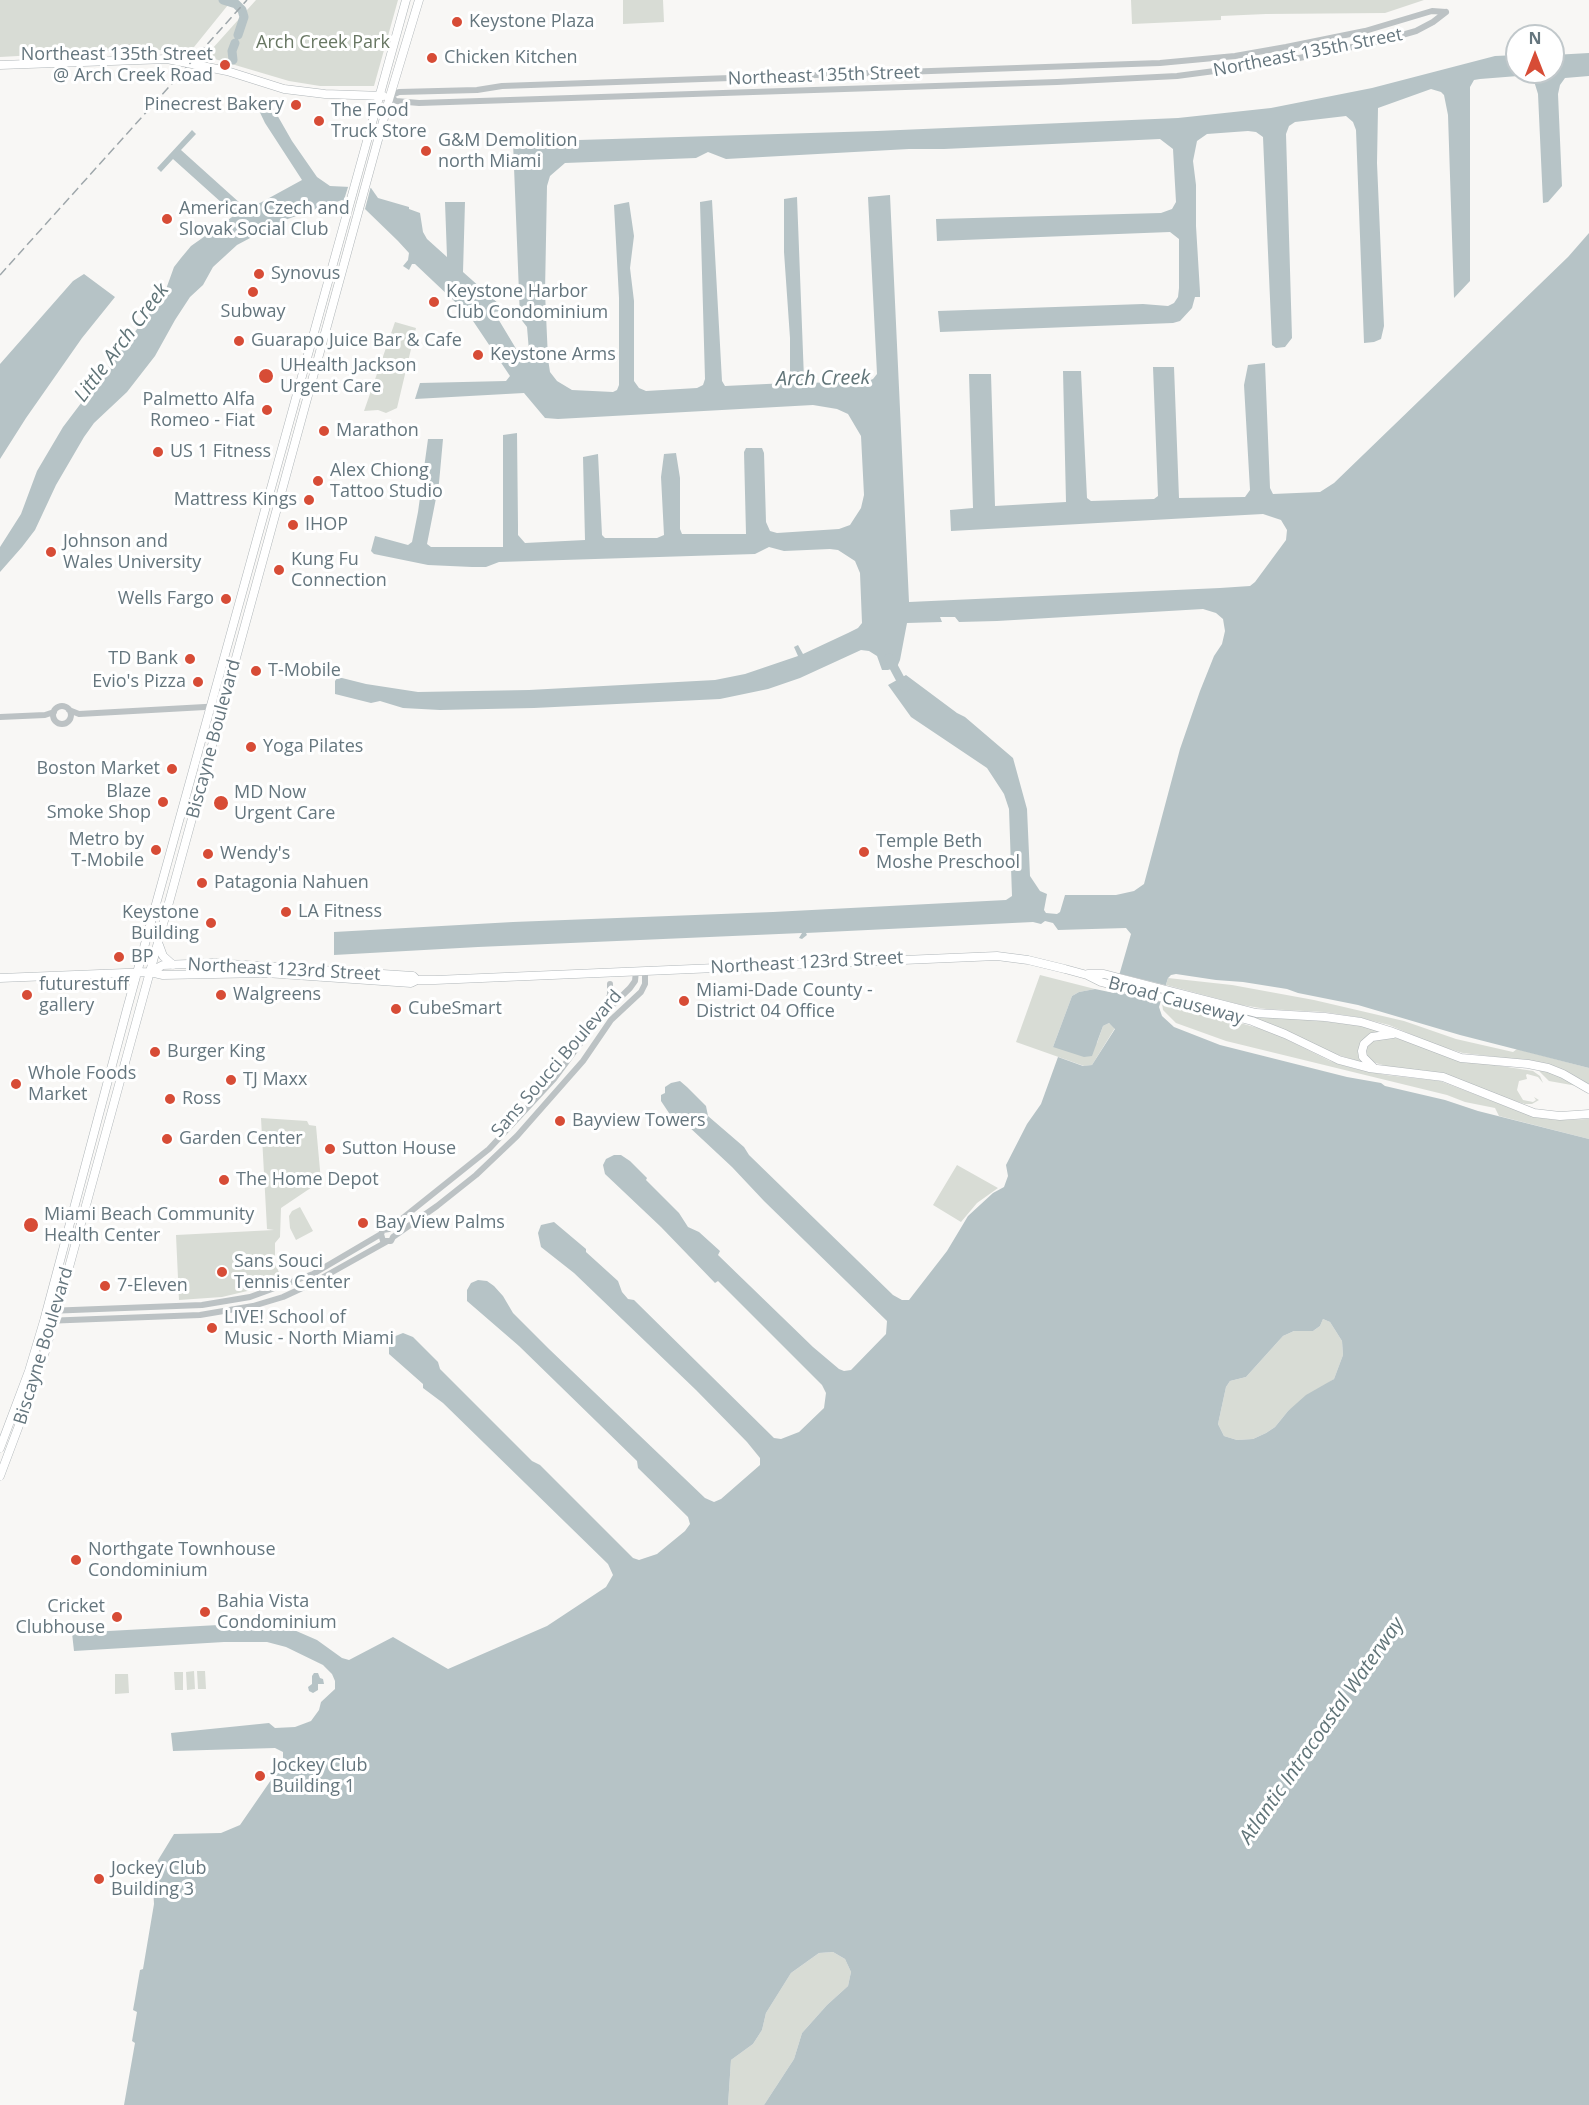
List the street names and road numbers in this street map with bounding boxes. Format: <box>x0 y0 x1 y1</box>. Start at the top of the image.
street label: Northeast 135th Street <box>1212 24 1404 82</box>
street label: Northeast 135th Street <box>728 62 920 90</box>
street label: Biscayne Boulevard <box>182 657 246 821</box>
street label: Northeast 123rd Street <box>710 947 904 979</box>
street label: Northeast 123rd Street <box>187 954 381 986</box>
street label: Broad Causeway <box>1106 973 1246 1029</box>
street label: Sans Soucci Boulevard <box>487 986 627 1142</box>
street label: Biscayne Boulevard <box>10 1265 78 1427</box>

